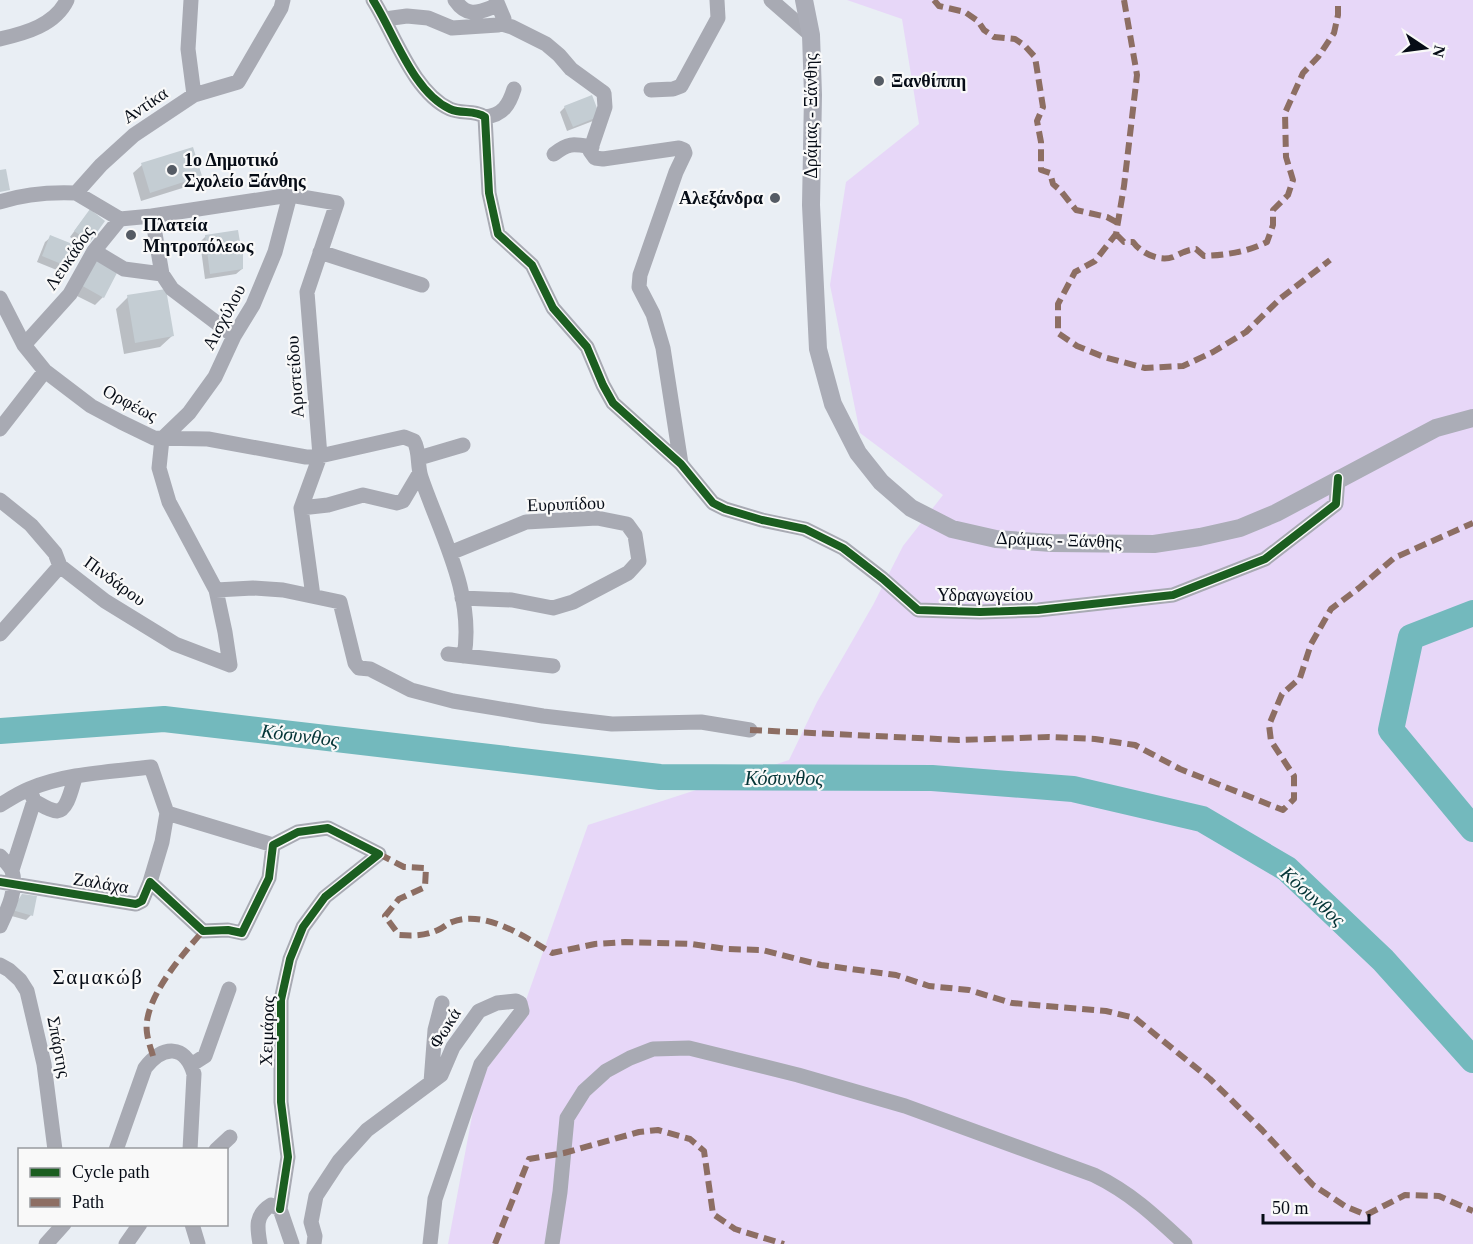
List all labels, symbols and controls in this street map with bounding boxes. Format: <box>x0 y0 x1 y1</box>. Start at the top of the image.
north arrow <box>1395 18 1455 78</box>
text: N <box>1429 44 1449 59</box>
street label: Δράμας - Ξάνθης <box>801 53 821 179</box>
place label: Ξανθίππη <box>891 71 966 91</box>
marker: Ξανθίππη <box>872 74 886 88</box>
street label: Αντίκα <box>119 82 172 127</box>
place label: 1ο Δημοτικό Σχολείο Ξάνθης <box>184 150 306 191</box>
marker: 1ο Δημοτικό Σχολείο Ξάνθης <box>165 163 179 177</box>
place label: Αλεξάνδρα <box>679 188 763 209</box>
marker: Αλεξάνδρα <box>768 191 782 205</box>
place label: Πλατεία Μητροπόλεως <box>143 215 254 256</box>
street label: Λευκάδος <box>40 222 98 294</box>
marker: Πλατεία Μητροπόλεως <box>124 228 138 242</box>
street label: Αισχύλου <box>198 281 250 353</box>
street label: Αριστείδου <box>282 335 308 419</box>
street label: Ορφέως <box>99 380 161 426</box>
street label: Ευρυπίδου <box>527 493 605 515</box>
street label: Δράμας - Ξάνθης <box>996 528 1122 552</box>
street label: Πινδάρου <box>80 552 150 610</box>
street label: Υδραγωγείου <box>937 585 1033 605</box>
water label: Κόσυνθος <box>259 719 341 751</box>
water label: Κόσυνθος <box>744 767 824 789</box>
water label: Κόσυνθος <box>1276 861 1350 931</box>
street label: Ζαλάχα <box>72 869 131 897</box>
district label: Σαμακώβ <box>53 965 143 989</box>
street label: Χειμάρας <box>256 996 278 1066</box>
street label: Φωκά <box>425 1004 465 1052</box>
street label: Σπάρτης <box>43 1015 75 1079</box>
legend <box>18 1148 228 1226</box>
text: Cycle path <box>72 1162 149 1182</box>
scale bar <box>1263 1187 1370 1225</box>
text: Path <box>72 1192 104 1212</box>
text: 50 m <box>1272 1198 1309 1218</box>

